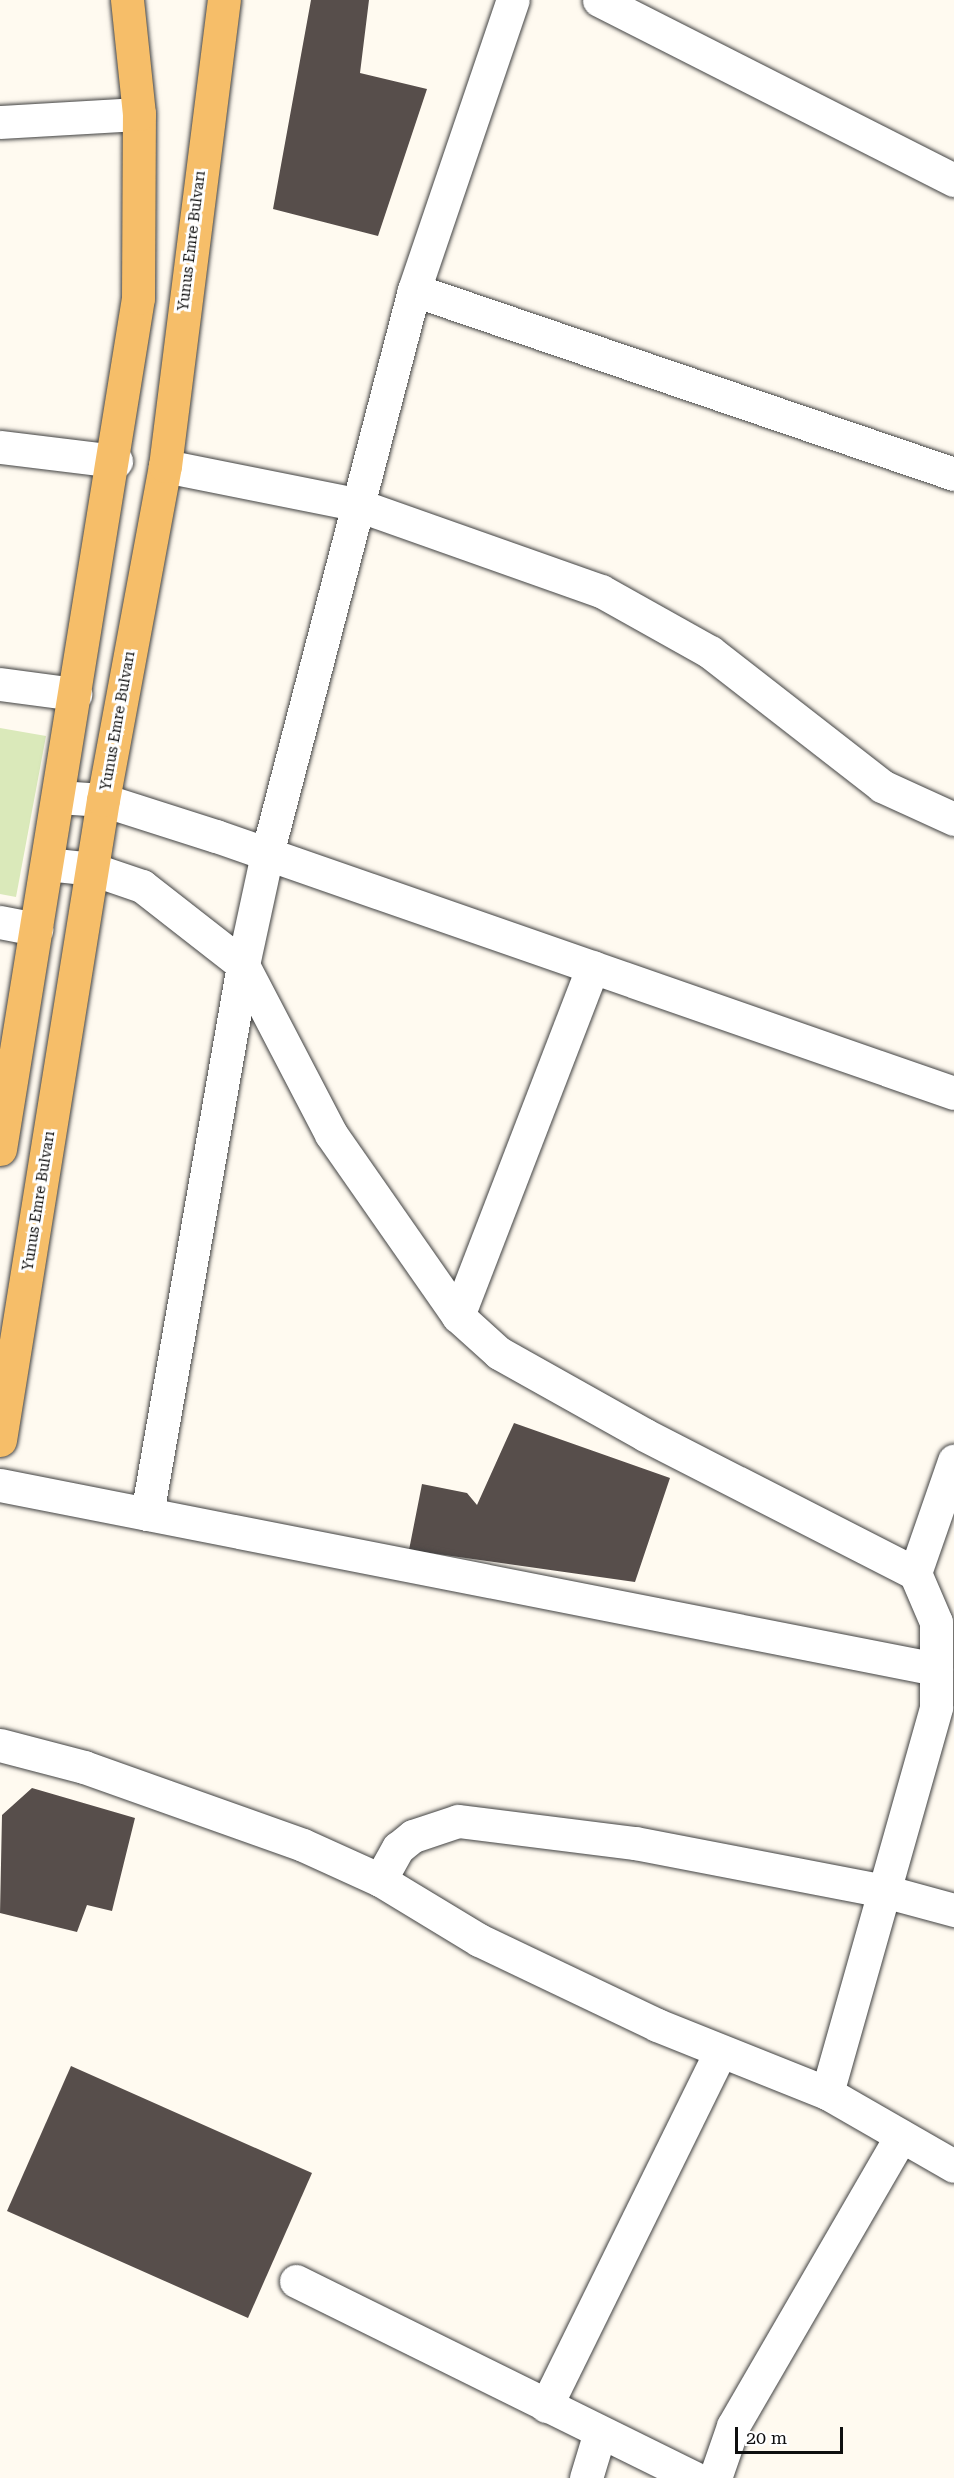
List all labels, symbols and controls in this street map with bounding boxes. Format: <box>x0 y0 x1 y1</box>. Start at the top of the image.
street label: Yunus Emre Bulvarı <box>174 170 210 312</box>
street label: Yunus Emre Bulvarı <box>97 650 139 792</box>
street label: Yunus Emre Bulvarı <box>19 1130 59 1272</box>
scale bar <box>738 2415 846 2453</box>
text: 20 m <box>746 2427 787 2448</box>

